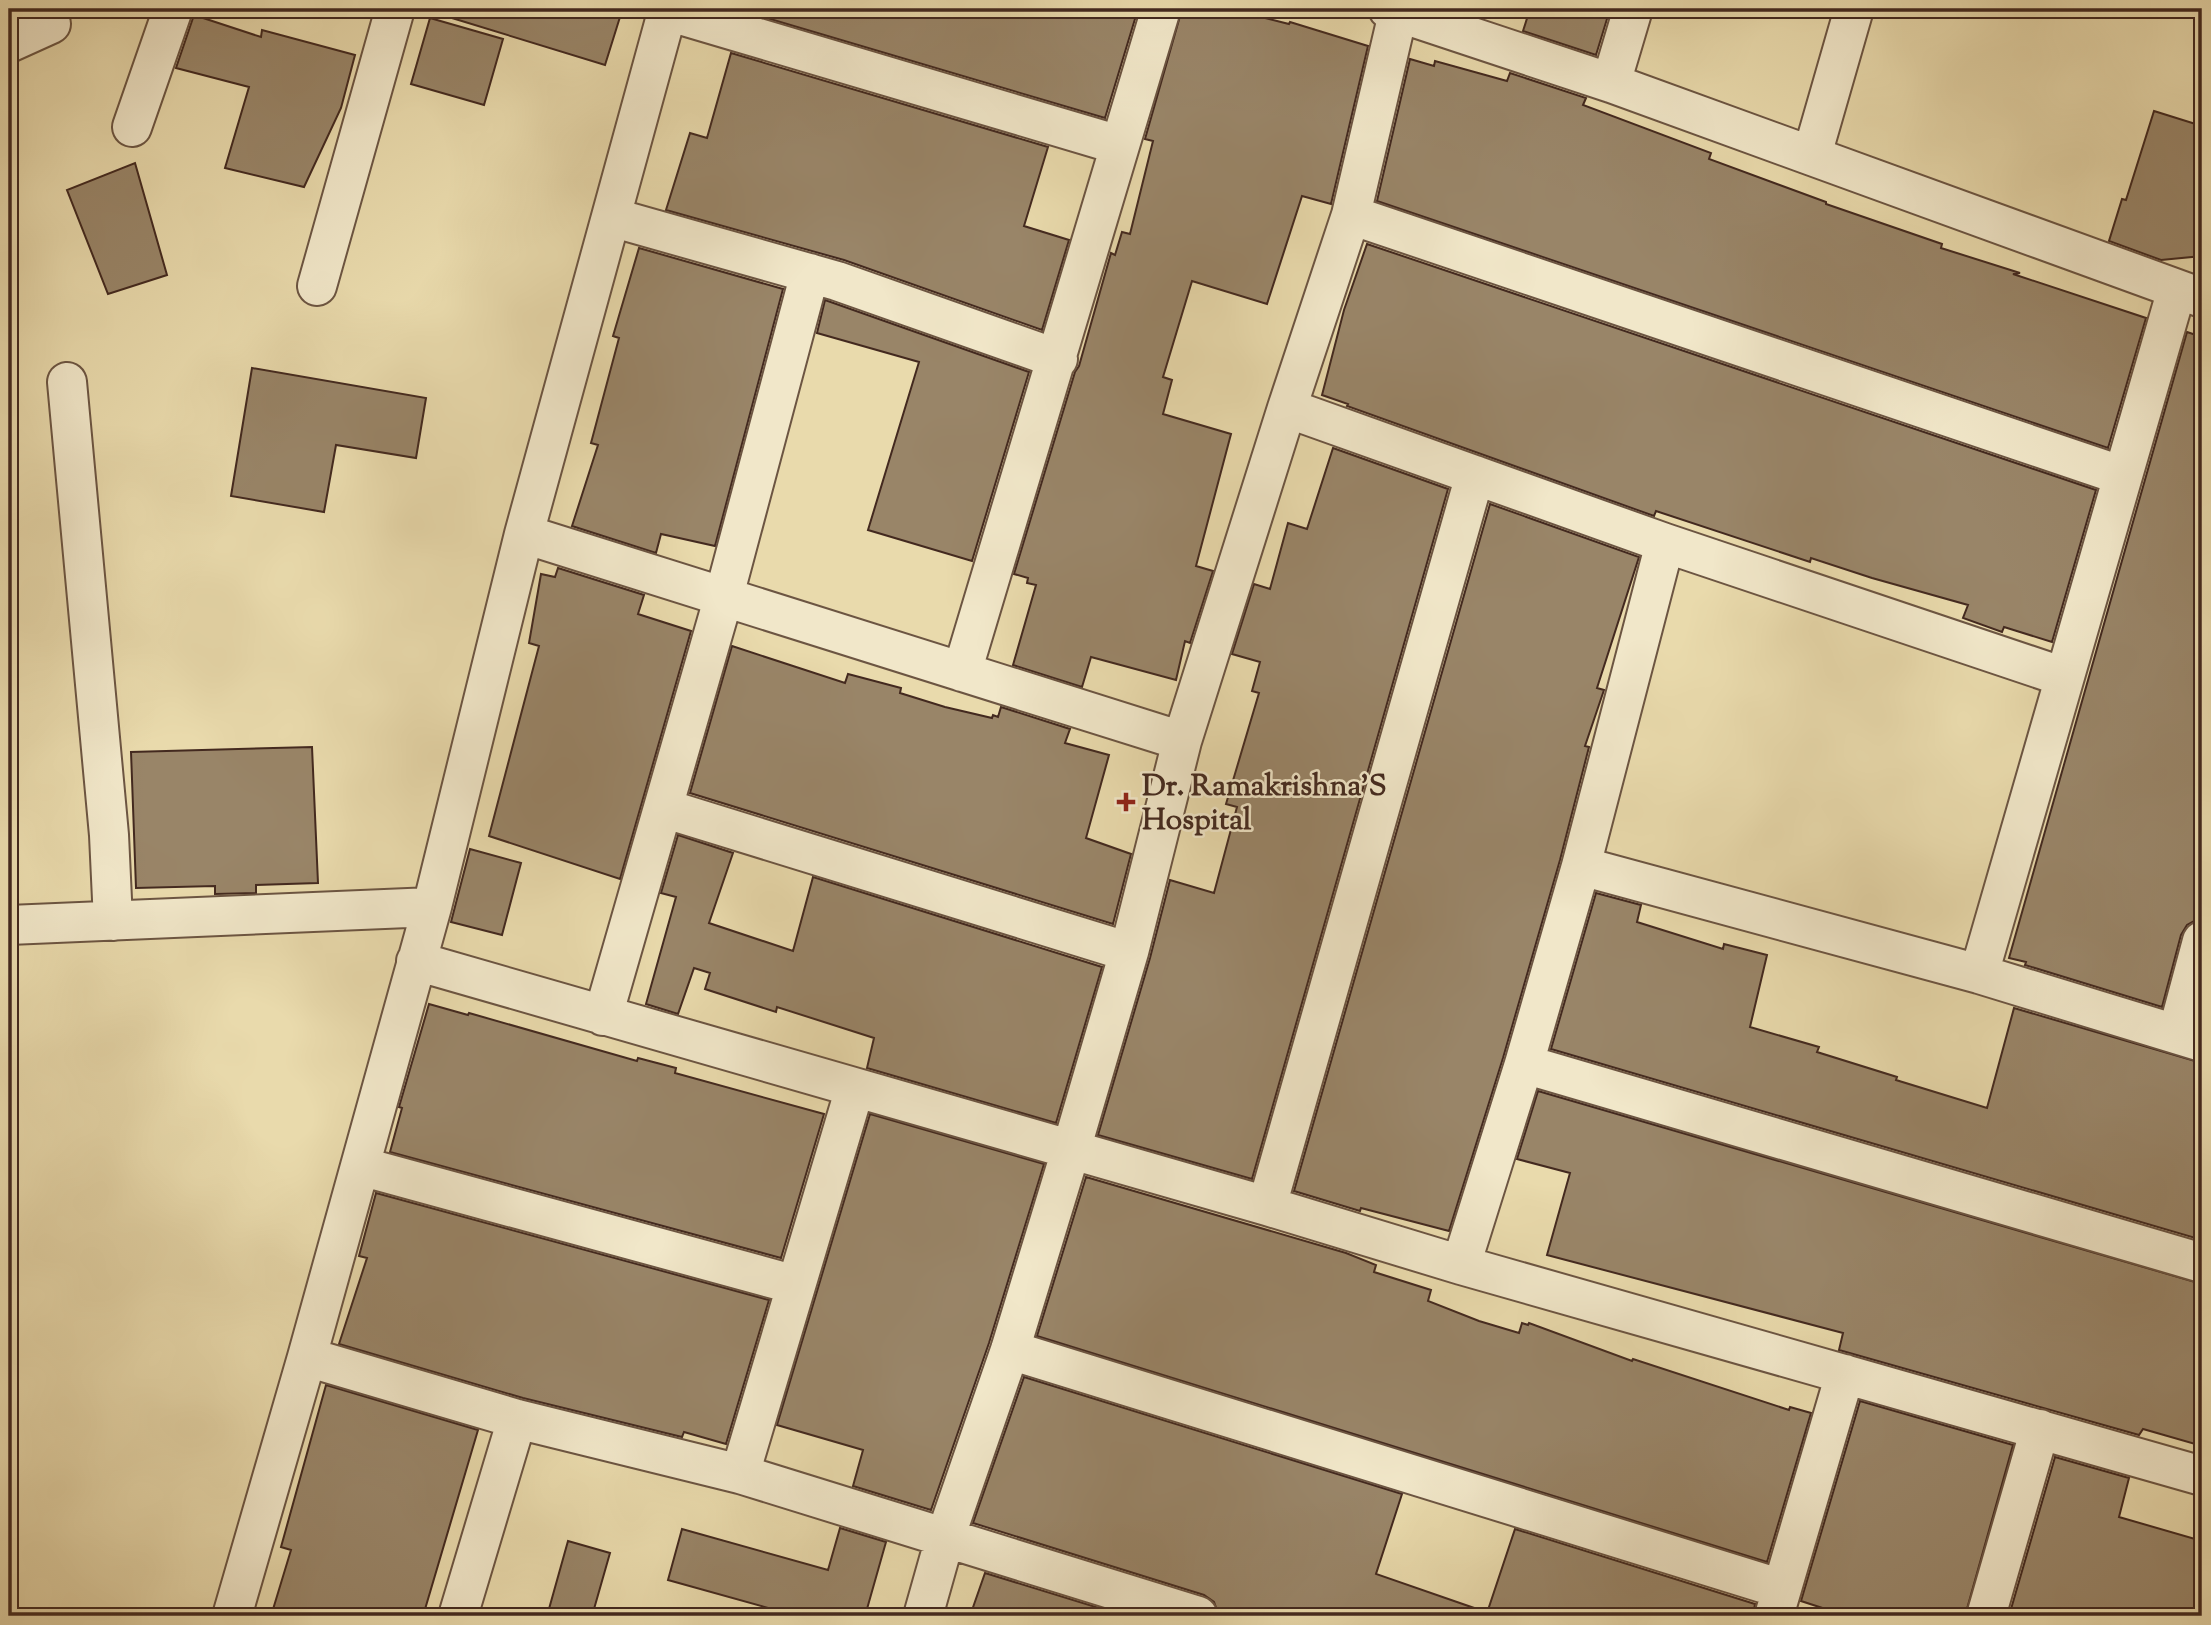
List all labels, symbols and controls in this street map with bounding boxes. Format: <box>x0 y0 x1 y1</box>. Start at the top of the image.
place label: Dr. Ramakrishna'S Hospital <box>1142 766 1387 843</box>
marker: Dr. Ramakrishna'S Hospital <box>1116 792 1136 812</box>

